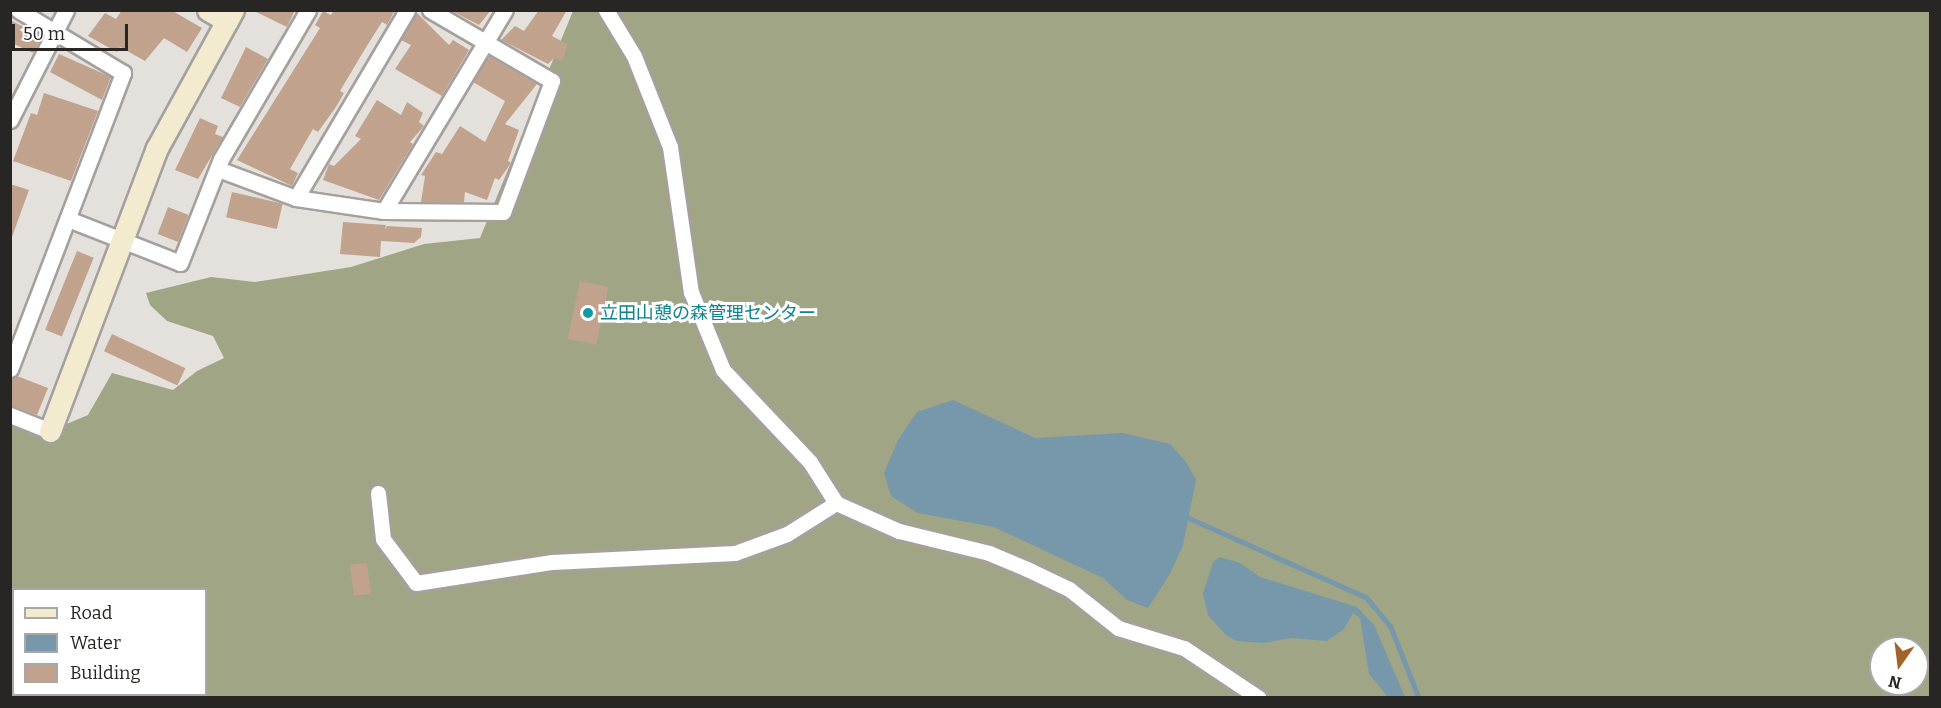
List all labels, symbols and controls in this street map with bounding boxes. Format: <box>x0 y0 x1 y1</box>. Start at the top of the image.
scale bar <box>15 12 130 50</box>
text: 50 m <box>23 23 65 45</box>
place label: 立田山憩の森管理センター <box>600 302 816 324</box>
marker: 立田山憩の森管理センター <box>581 306 595 320</box>
legend <box>12 588 207 696</box>
text: Road <box>70 602 112 624</box>
text: Water <box>70 632 121 654</box>
north arrow <box>1869 636 1929 696</box>
text: Building <box>70 662 141 684</box>
text: N <box>1887 671 1903 693</box>

